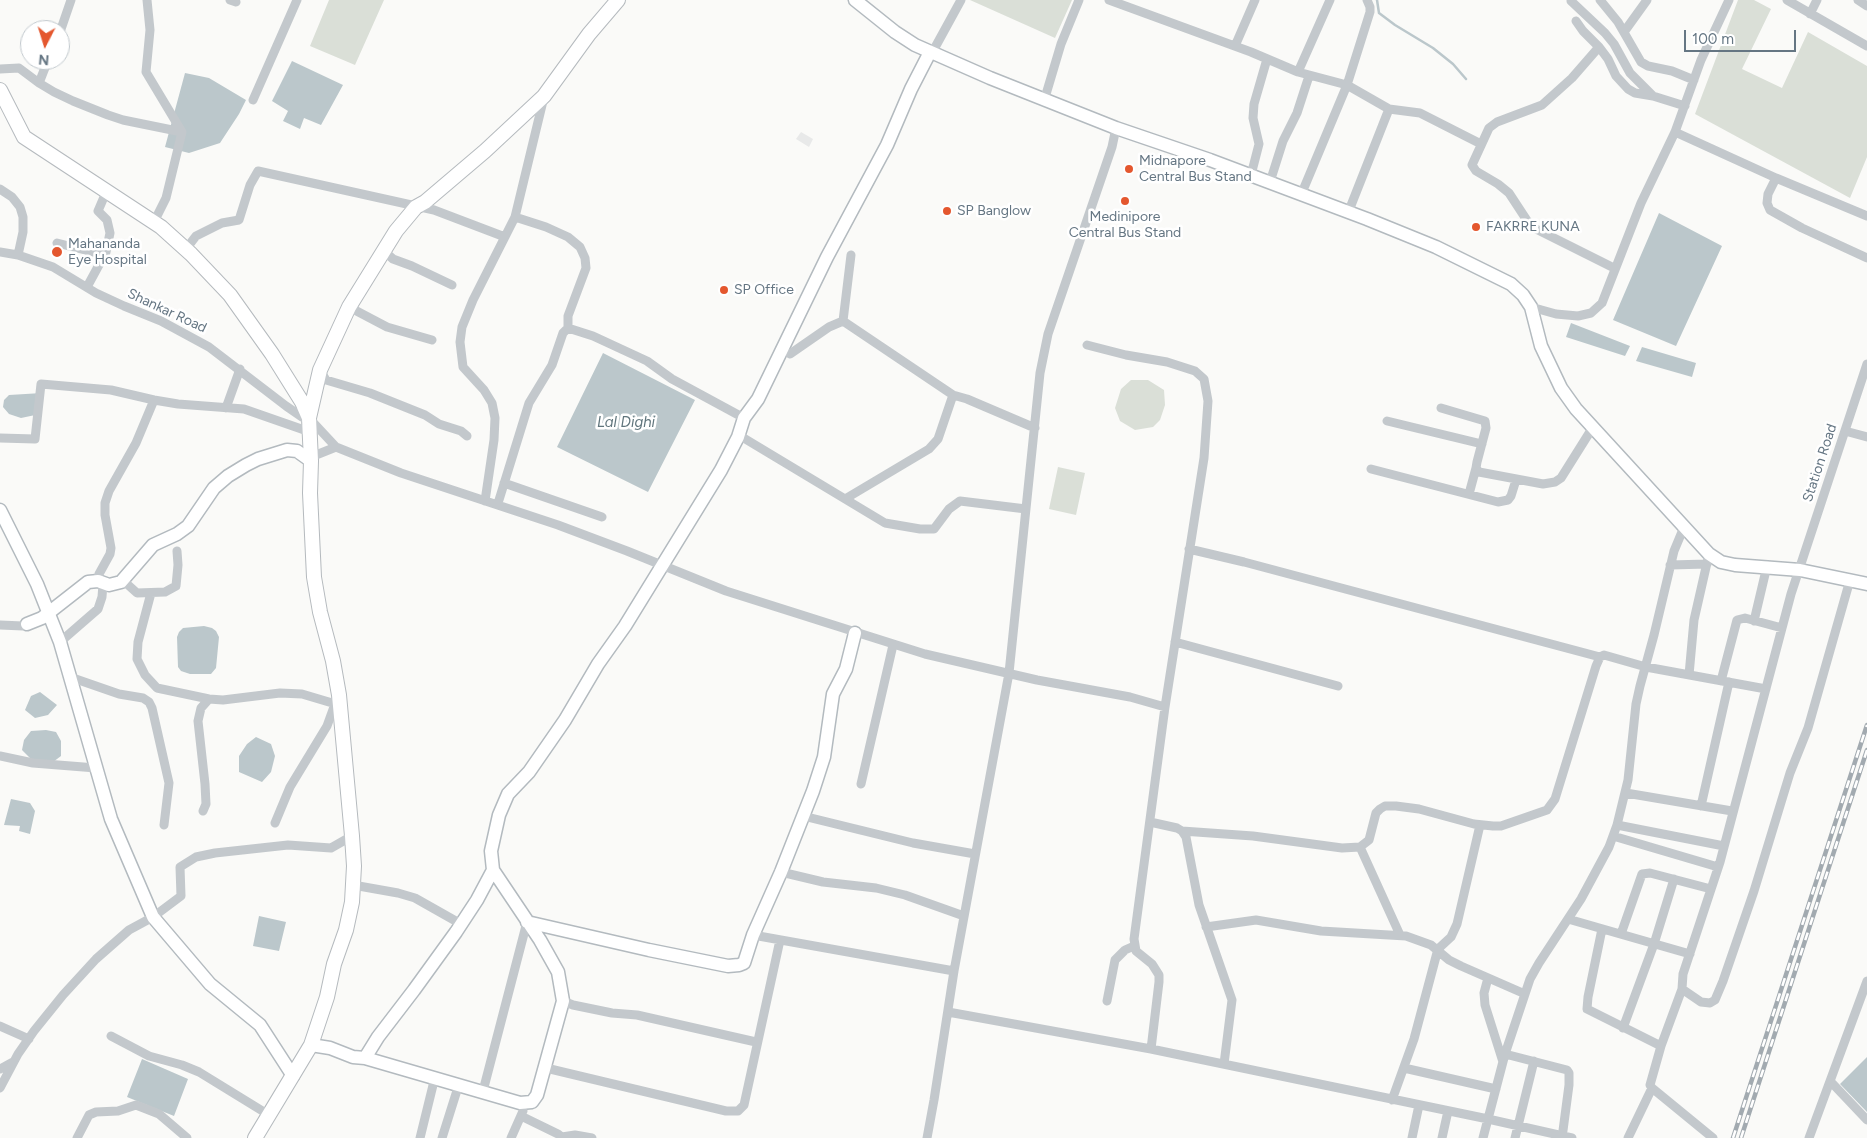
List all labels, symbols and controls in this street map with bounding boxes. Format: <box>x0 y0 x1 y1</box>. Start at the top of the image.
north arrow <box>20 20 70 70</box>
scale bar <box>1687 20 1800 52</box>
text: 100 m <box>1692 30 1734 48</box>
text: N <box>38 51 50 68</box>
place label: Midnapore Central Bus Stand <box>1139 153 1252 186</box>
marker: Midnapore Central Bus Stand <box>1123 163 1135 175</box>
marker: Medinipore Central Bus Stand <box>1119 195 1131 207</box>
place label: SP Banglow <box>957 203 1031 219</box>
marker: SP Banglow <box>941 205 953 217</box>
place label: Medinipore Central Bus Stand <box>1069 209 1181 242</box>
place label: FAKRRE KUNA <box>1486 219 1580 235</box>
marker: FAKRRE KUNA <box>1470 221 1482 233</box>
place label: Mahananda Eye Hospital <box>68 236 147 268</box>
marker: Mahananda Eye Hospital <box>50 245 64 259</box>
place label: SP Office <box>734 282 794 298</box>
marker: SP Office <box>718 284 730 296</box>
street label: Shankar Road <box>125 285 209 337</box>
water label: Lal Dighi <box>597 414 655 432</box>
street label: Station Road <box>1799 422 1841 504</box>

